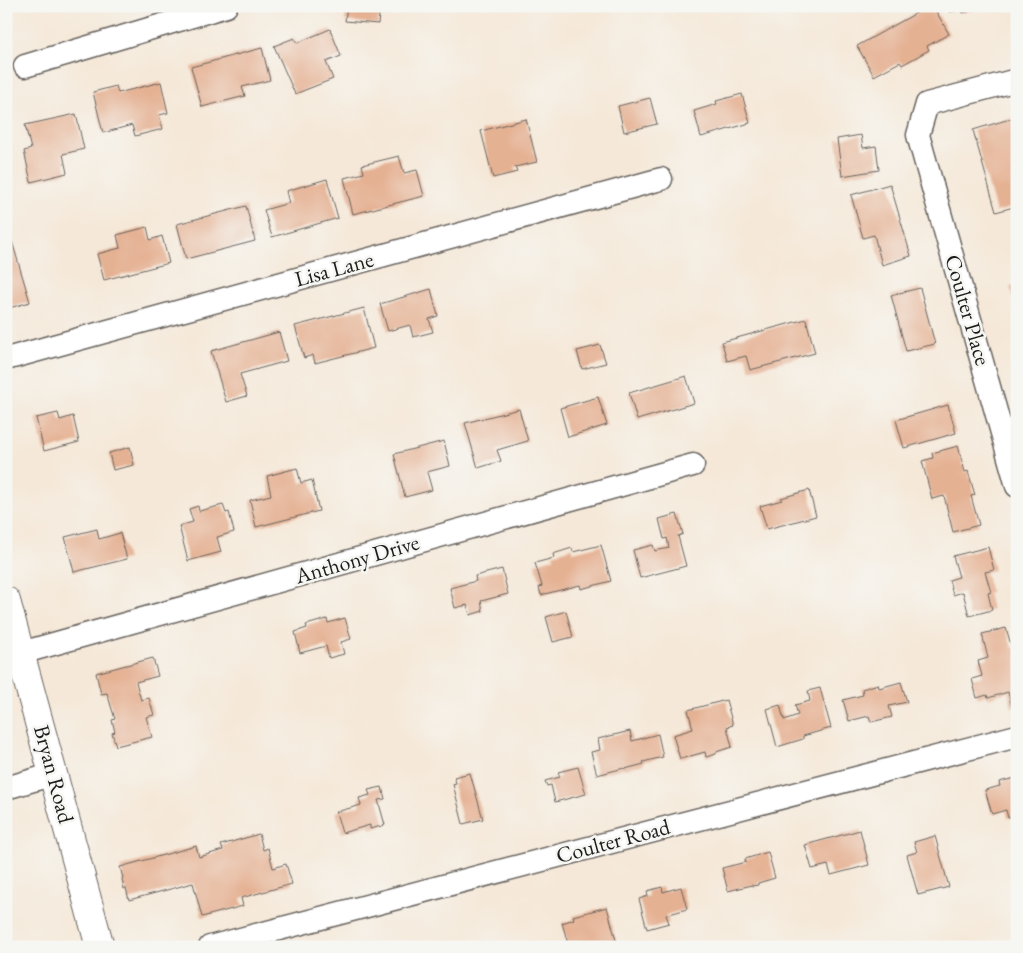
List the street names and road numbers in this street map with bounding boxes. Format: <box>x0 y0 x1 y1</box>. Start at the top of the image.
street label: Lisa Lane <box>291 244 377 293</box>
street label: Coulter Place <box>938 251 998 369</box>
street label: Anthony Drive <box>291 527 423 591</box>
street label: Bryan Road <box>27 722 81 827</box>
street label: Coulter Road <box>553 812 674 870</box>

